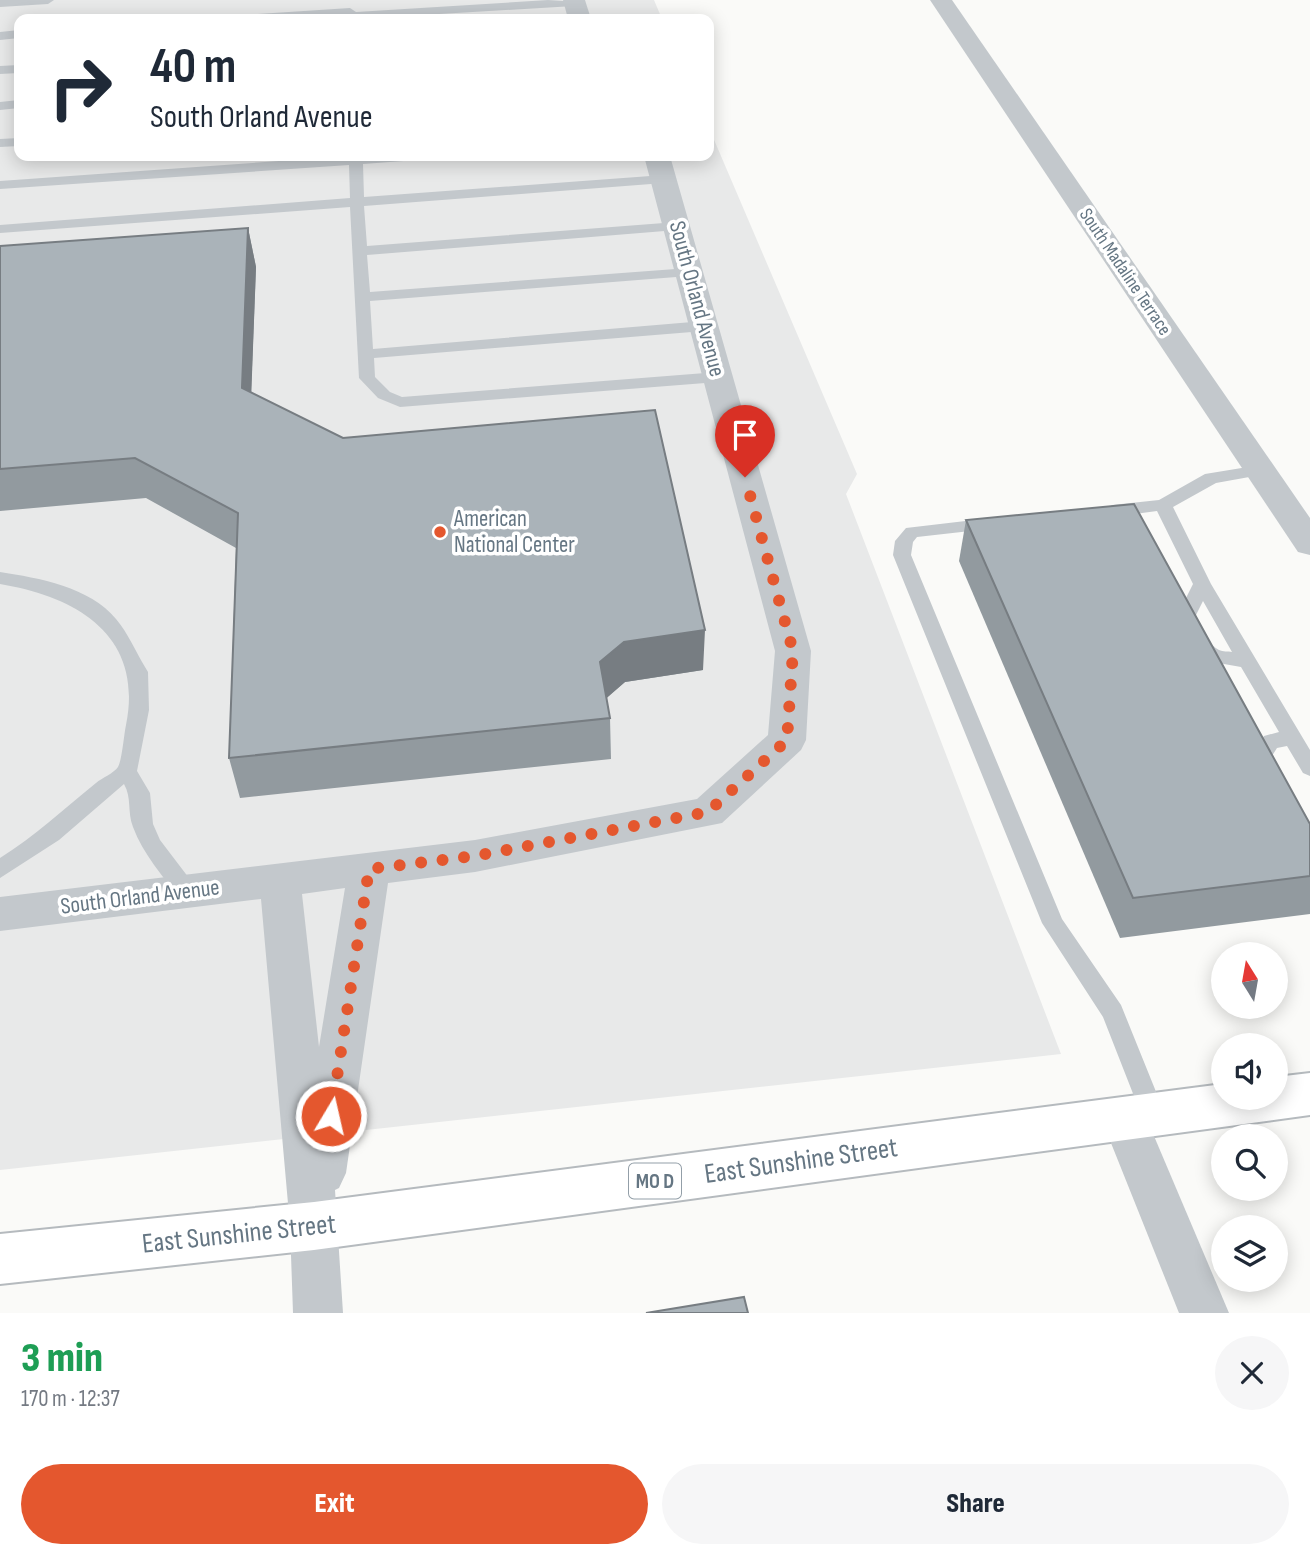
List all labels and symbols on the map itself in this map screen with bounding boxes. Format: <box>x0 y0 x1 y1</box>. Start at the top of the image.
street label: South Madaline Terrace <box>1074 204 1176 340</box>
street label: South Orland Avenue <box>663 218 731 380</box>
pin <box>715 405 775 477</box>
place label: American National Center <box>453 505 575 559</box>
marker: American National Center <box>432 524 448 540</box>
street label: South Orland Avenue <box>59 873 221 921</box>
north arrow <box>1211 942 1288 1018</box>
position arrow <box>294 1079 368 1153</box>
street label: East Sunshine Street <box>702 1131 900 1191</box>
road number: MO D <box>629 1164 681 1198</box>
street label: East Sunshine Street <box>140 1207 338 1261</box>

